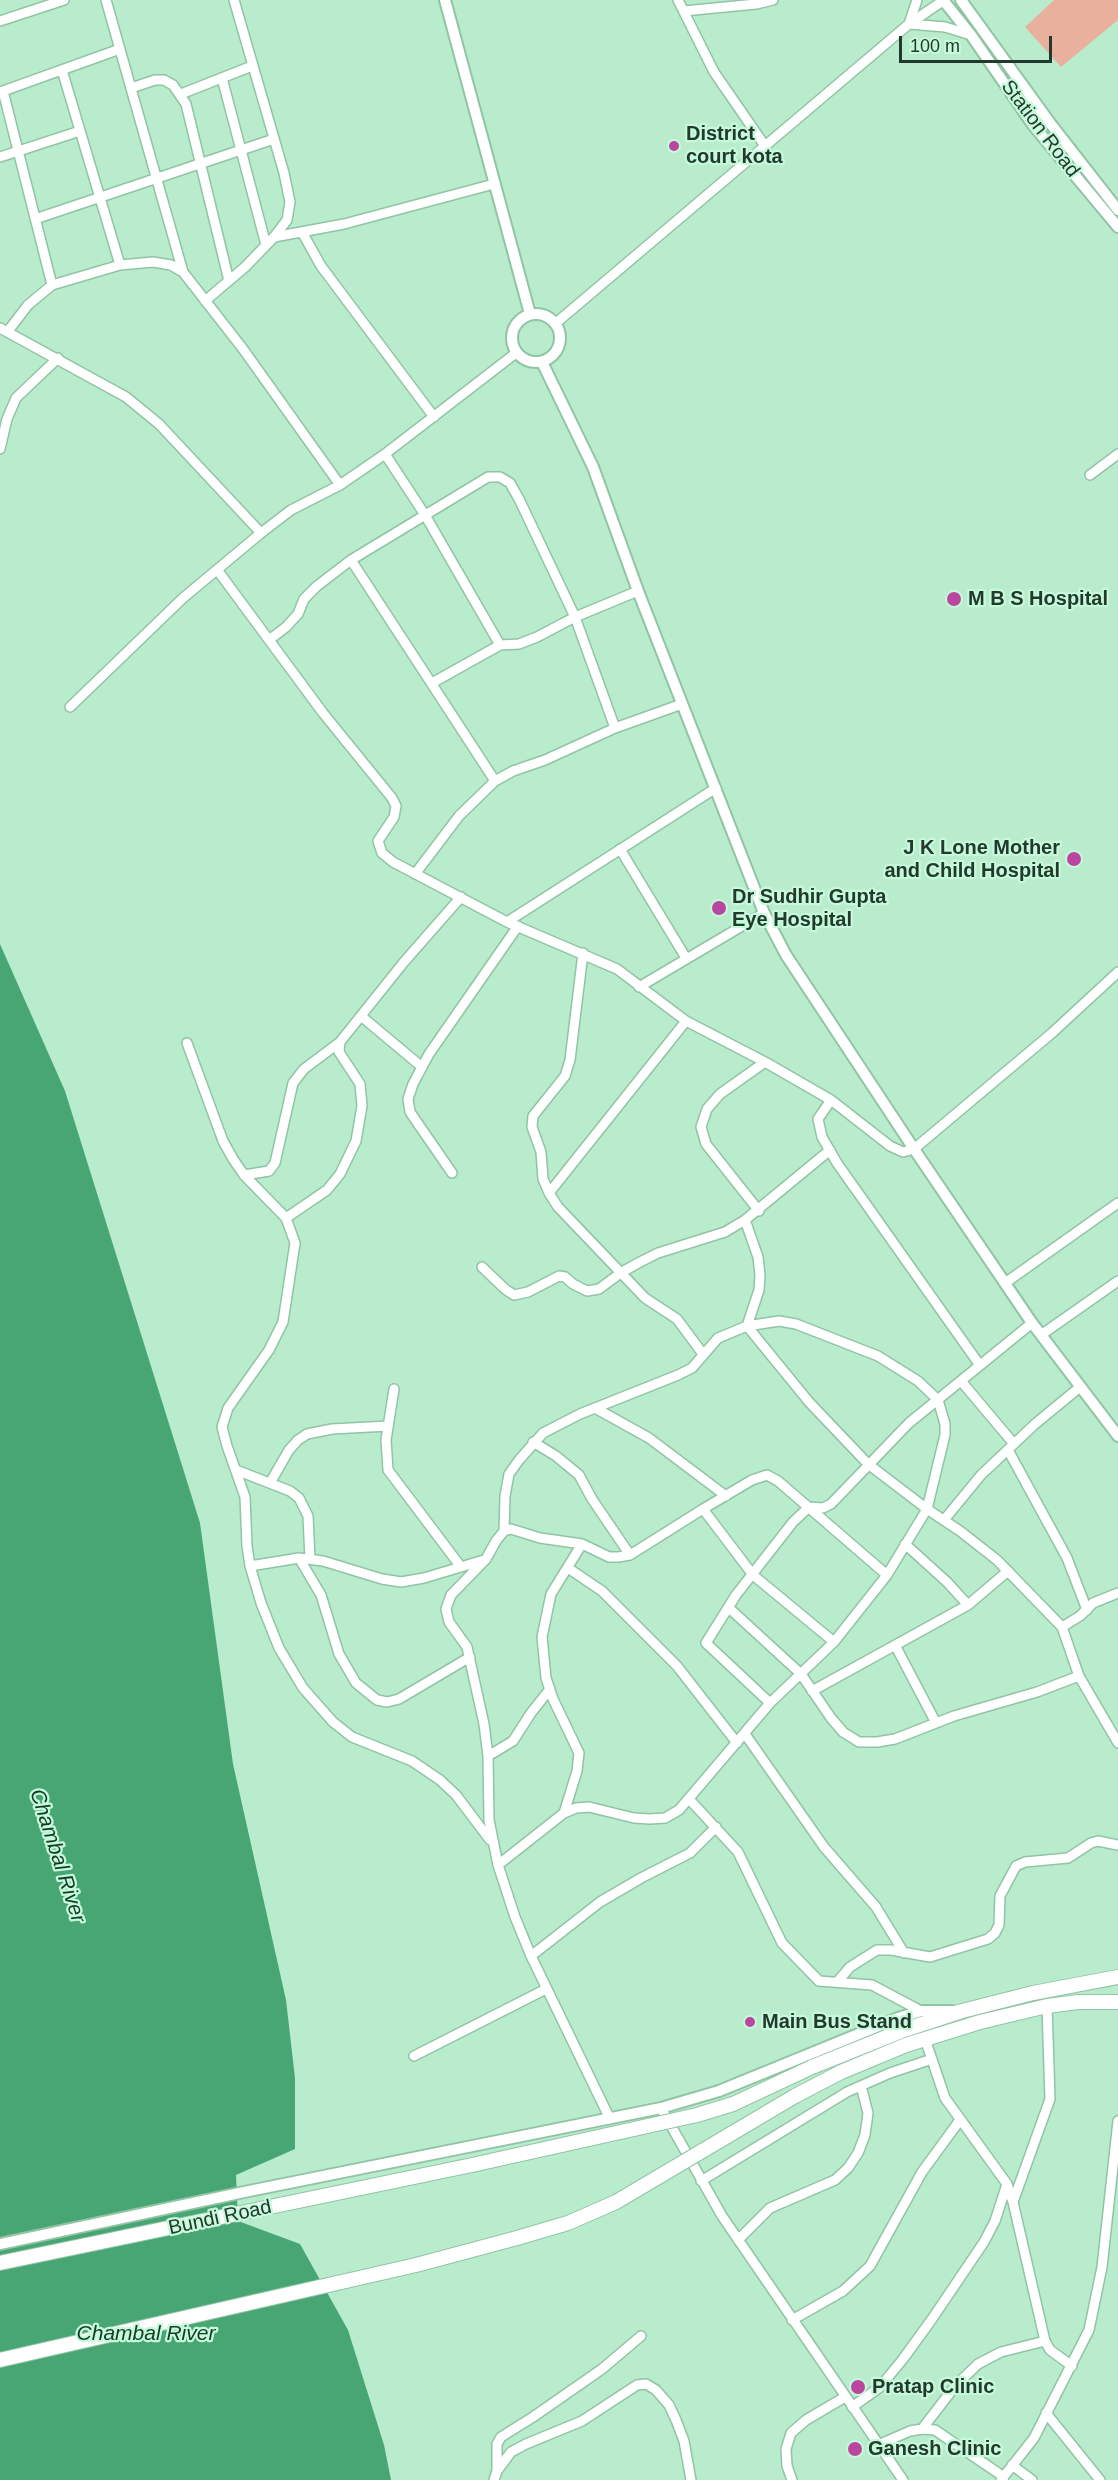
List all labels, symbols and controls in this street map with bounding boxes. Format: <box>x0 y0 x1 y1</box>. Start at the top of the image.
scale bar <box>902 24 1055 62</box>
text: 100 m <box>910 36 960 56</box>
street label: Station Road <box>996 76 1084 182</box>
place label: District court kota <box>686 122 783 169</box>
marker: District court kota <box>667 139 681 153</box>
place label: M B S Hospital <box>968 587 1108 611</box>
marker: M B S Hospital <box>945 590 963 608</box>
place label: J K Lone Mother and Child Hospital <box>884 836 1060 883</box>
marker: J K Lone Mother and Child Hospital <box>1065 850 1083 868</box>
place label: Dr Sudhir Gupta Eye Hospital <box>732 885 886 932</box>
marker: Dr Sudhir Gupta Eye Hospital <box>710 899 728 917</box>
water label: Chambal River <box>24 1786 90 1926</box>
place label: Main Bus Stand <box>762 2010 912 2034</box>
marker: Main Bus Stand <box>743 2015 757 2029</box>
street label: Bundi Road <box>166 2195 274 2241</box>
water label: Chambal River <box>77 2321 215 2347</box>
place label: Pratap Clinic <box>872 2375 994 2399</box>
marker: Pratap Clinic <box>849 2378 867 2396</box>
place label: Ganesh Clinic <box>868 2437 1001 2461</box>
marker: Ganesh Clinic <box>846 2440 864 2458</box>

